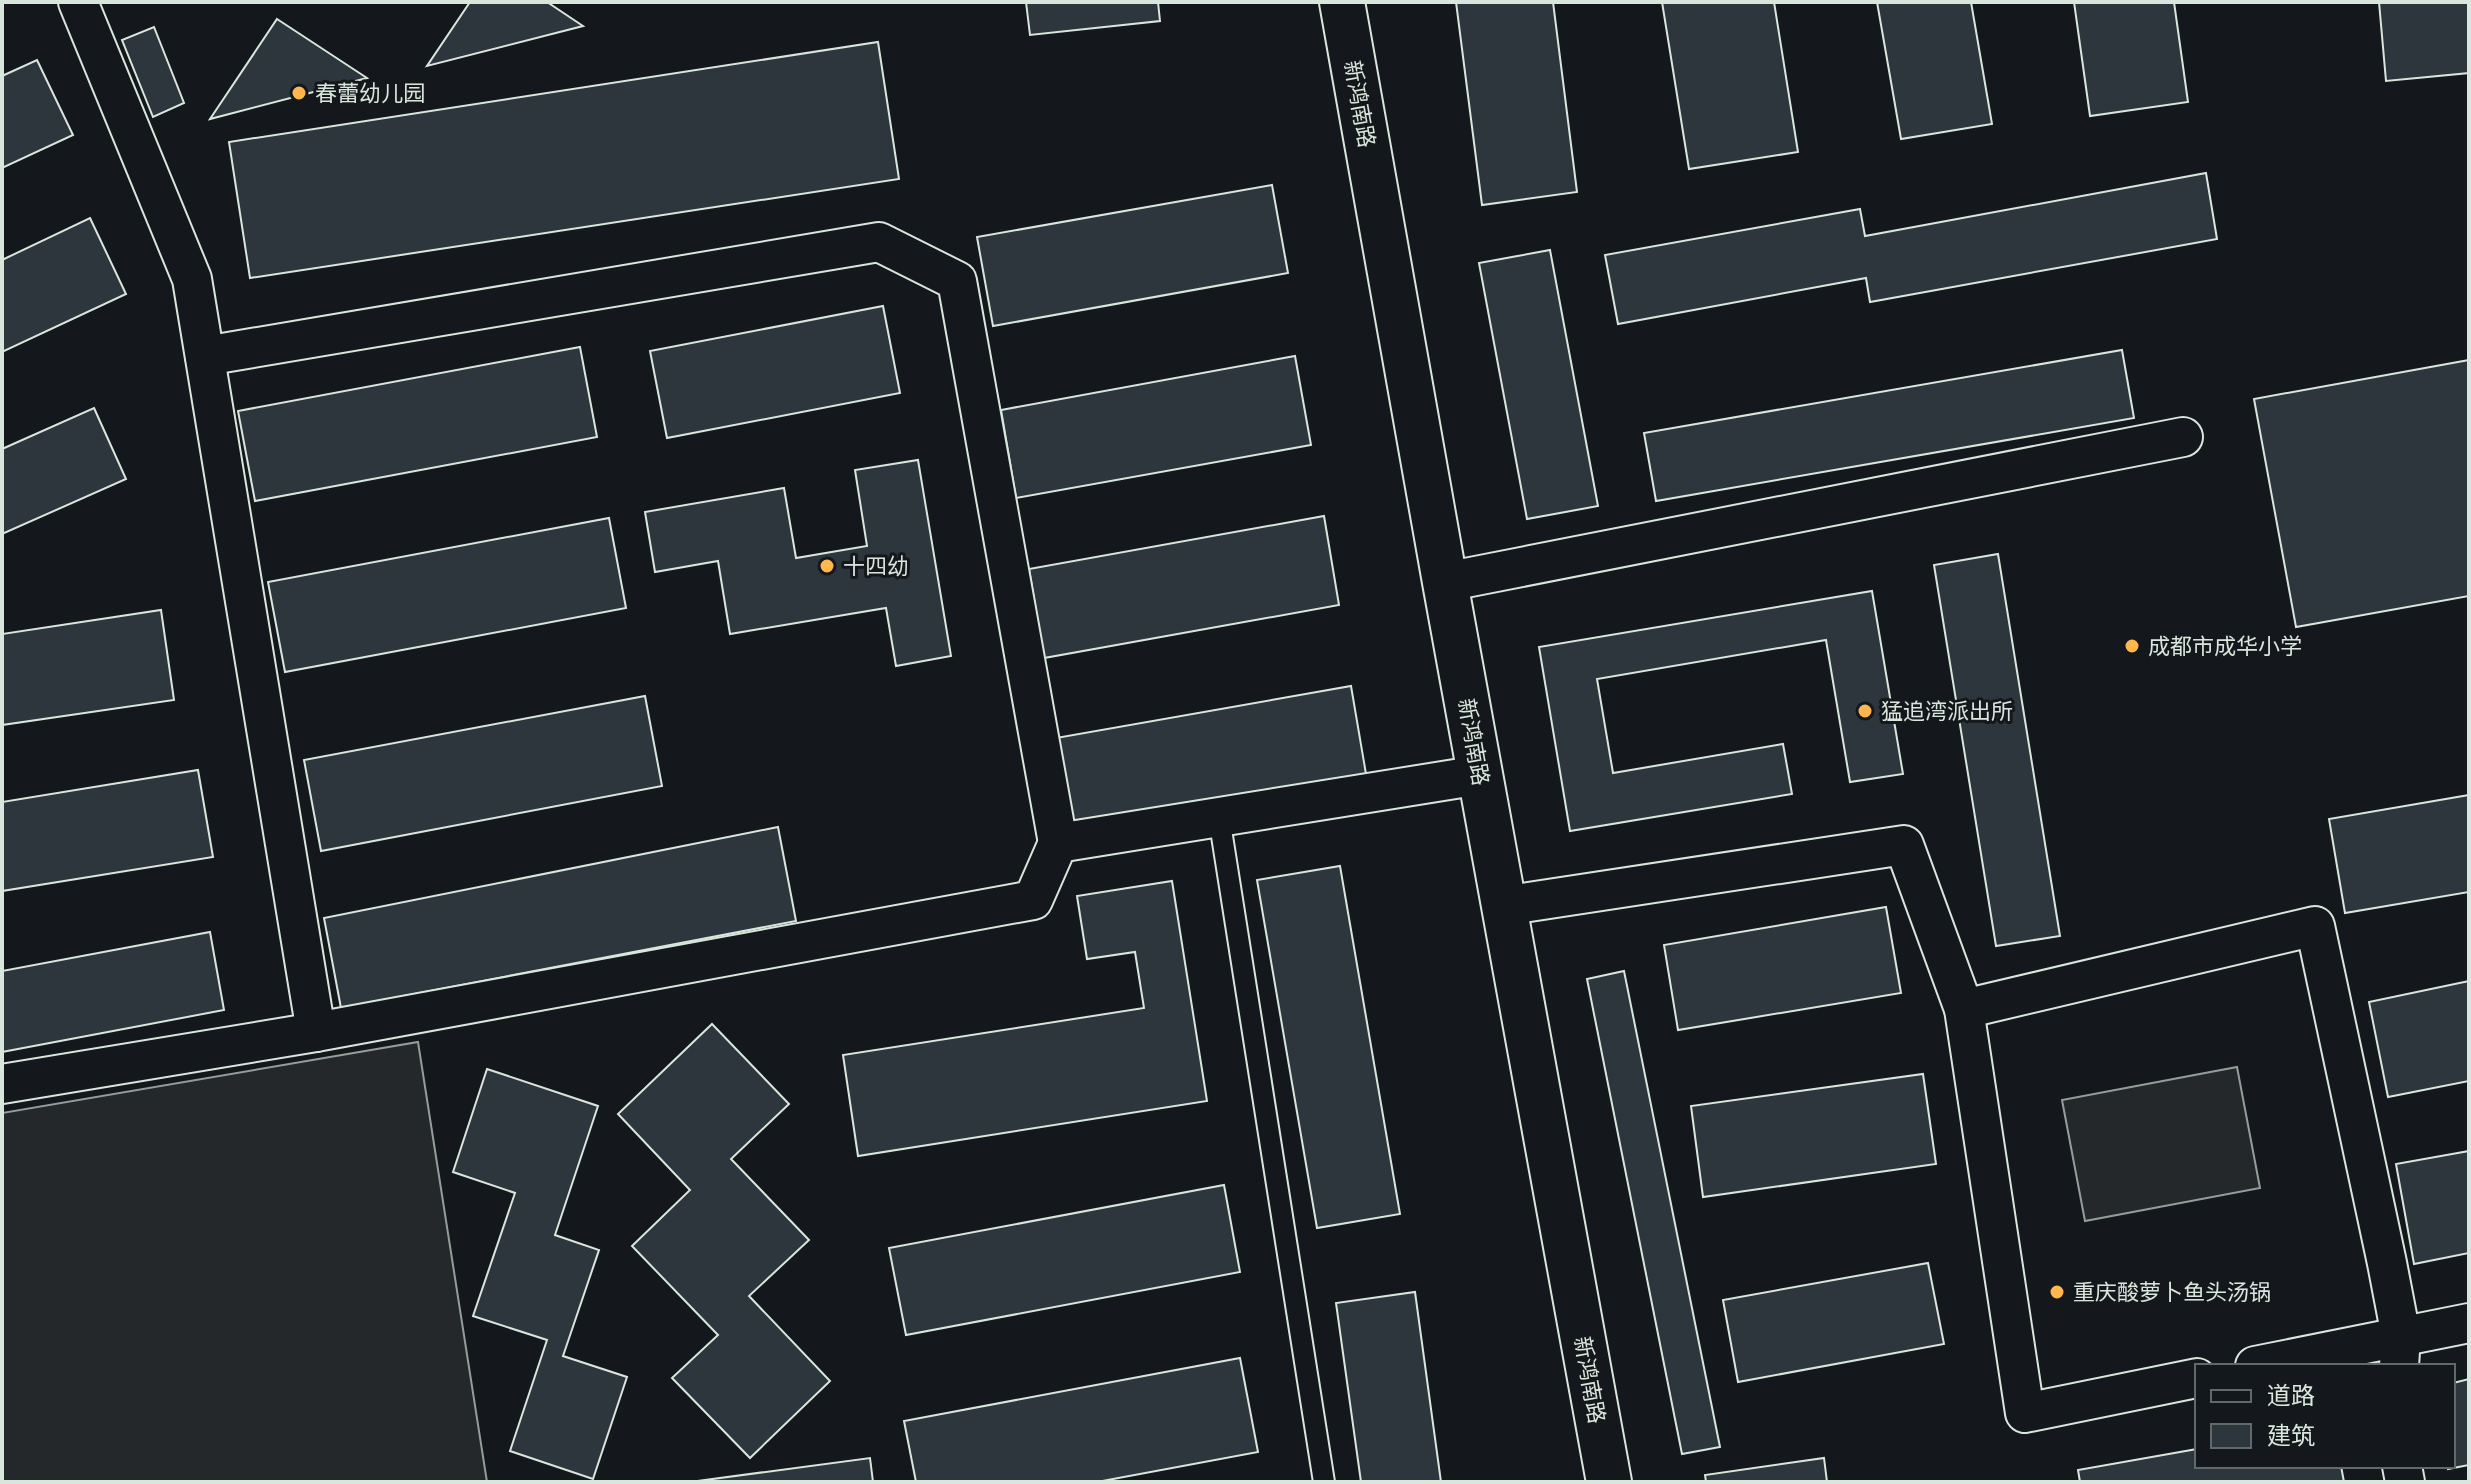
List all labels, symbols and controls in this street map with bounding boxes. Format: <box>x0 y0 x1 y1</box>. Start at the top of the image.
street label: 新鸿南路 <box>1338 58 1382 150</box>
place label: 春蕾幼儿园 <box>315 78 425 108</box>
marker: 春蕾幼儿园 <box>290 84 308 102</box>
place label: 十四幼 <box>843 551 909 581</box>
marker: 十四幼 <box>818 557 836 575</box>
place label: 成都市成华小学 <box>2148 631 2302 661</box>
marker: 成都市成华小学 <box>2123 637 2141 655</box>
street label: 新鸿南路 <box>1452 696 1496 788</box>
place label: 猛追湾派出所 <box>1881 696 2013 726</box>
marker: 猛追湾派出所 <box>1856 702 1874 720</box>
place label: 重庆酸萝卜鱼头汤锅 <box>2073 1277 2271 1307</box>
marker: 重庆酸萝卜鱼头汤锅 <box>2048 1283 2066 1301</box>
street label: 新鸿南路 <box>1568 1334 1612 1426</box>
legend <box>2195 1364 2455 1468</box>
text: 道路 <box>2267 1378 2315 1411</box>
text: 建筑 <box>2267 1418 2315 1451</box>

